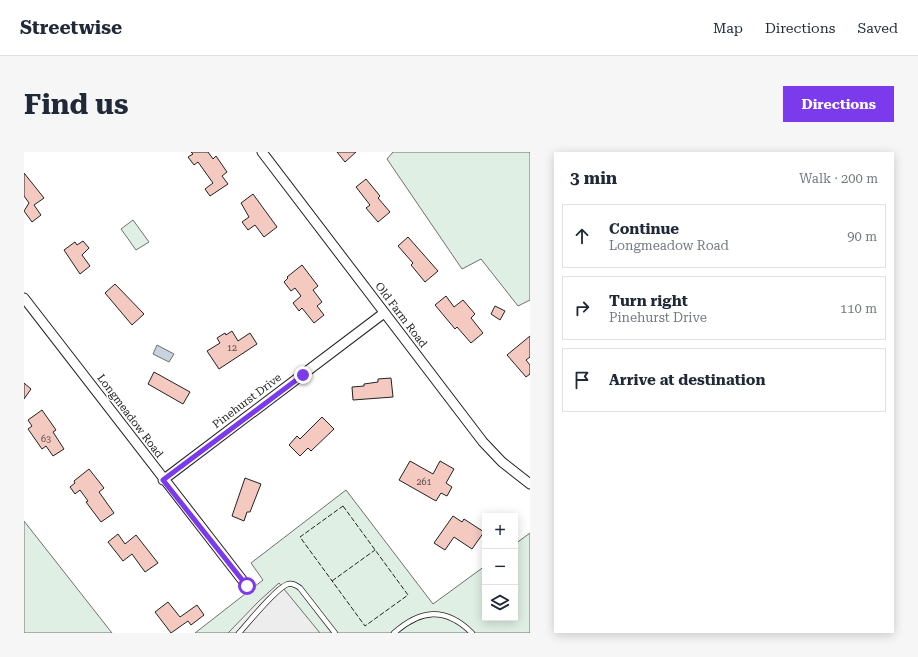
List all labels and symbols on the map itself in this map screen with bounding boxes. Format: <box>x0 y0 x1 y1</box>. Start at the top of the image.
street label: Old Farm Road <box>372 280 430 350</box>
house number: 12 <box>227 343 237 353</box>
route end <box>294 366 312 384</box>
street label: Pinehurst Drive <box>210 371 284 431</box>
street label: Longmeadow Road <box>94 372 166 460</box>
house number: 63 <box>41 434 51 444</box>
house number: 261 <box>416 477 432 487</box>
route start <box>238 577 256 595</box>

